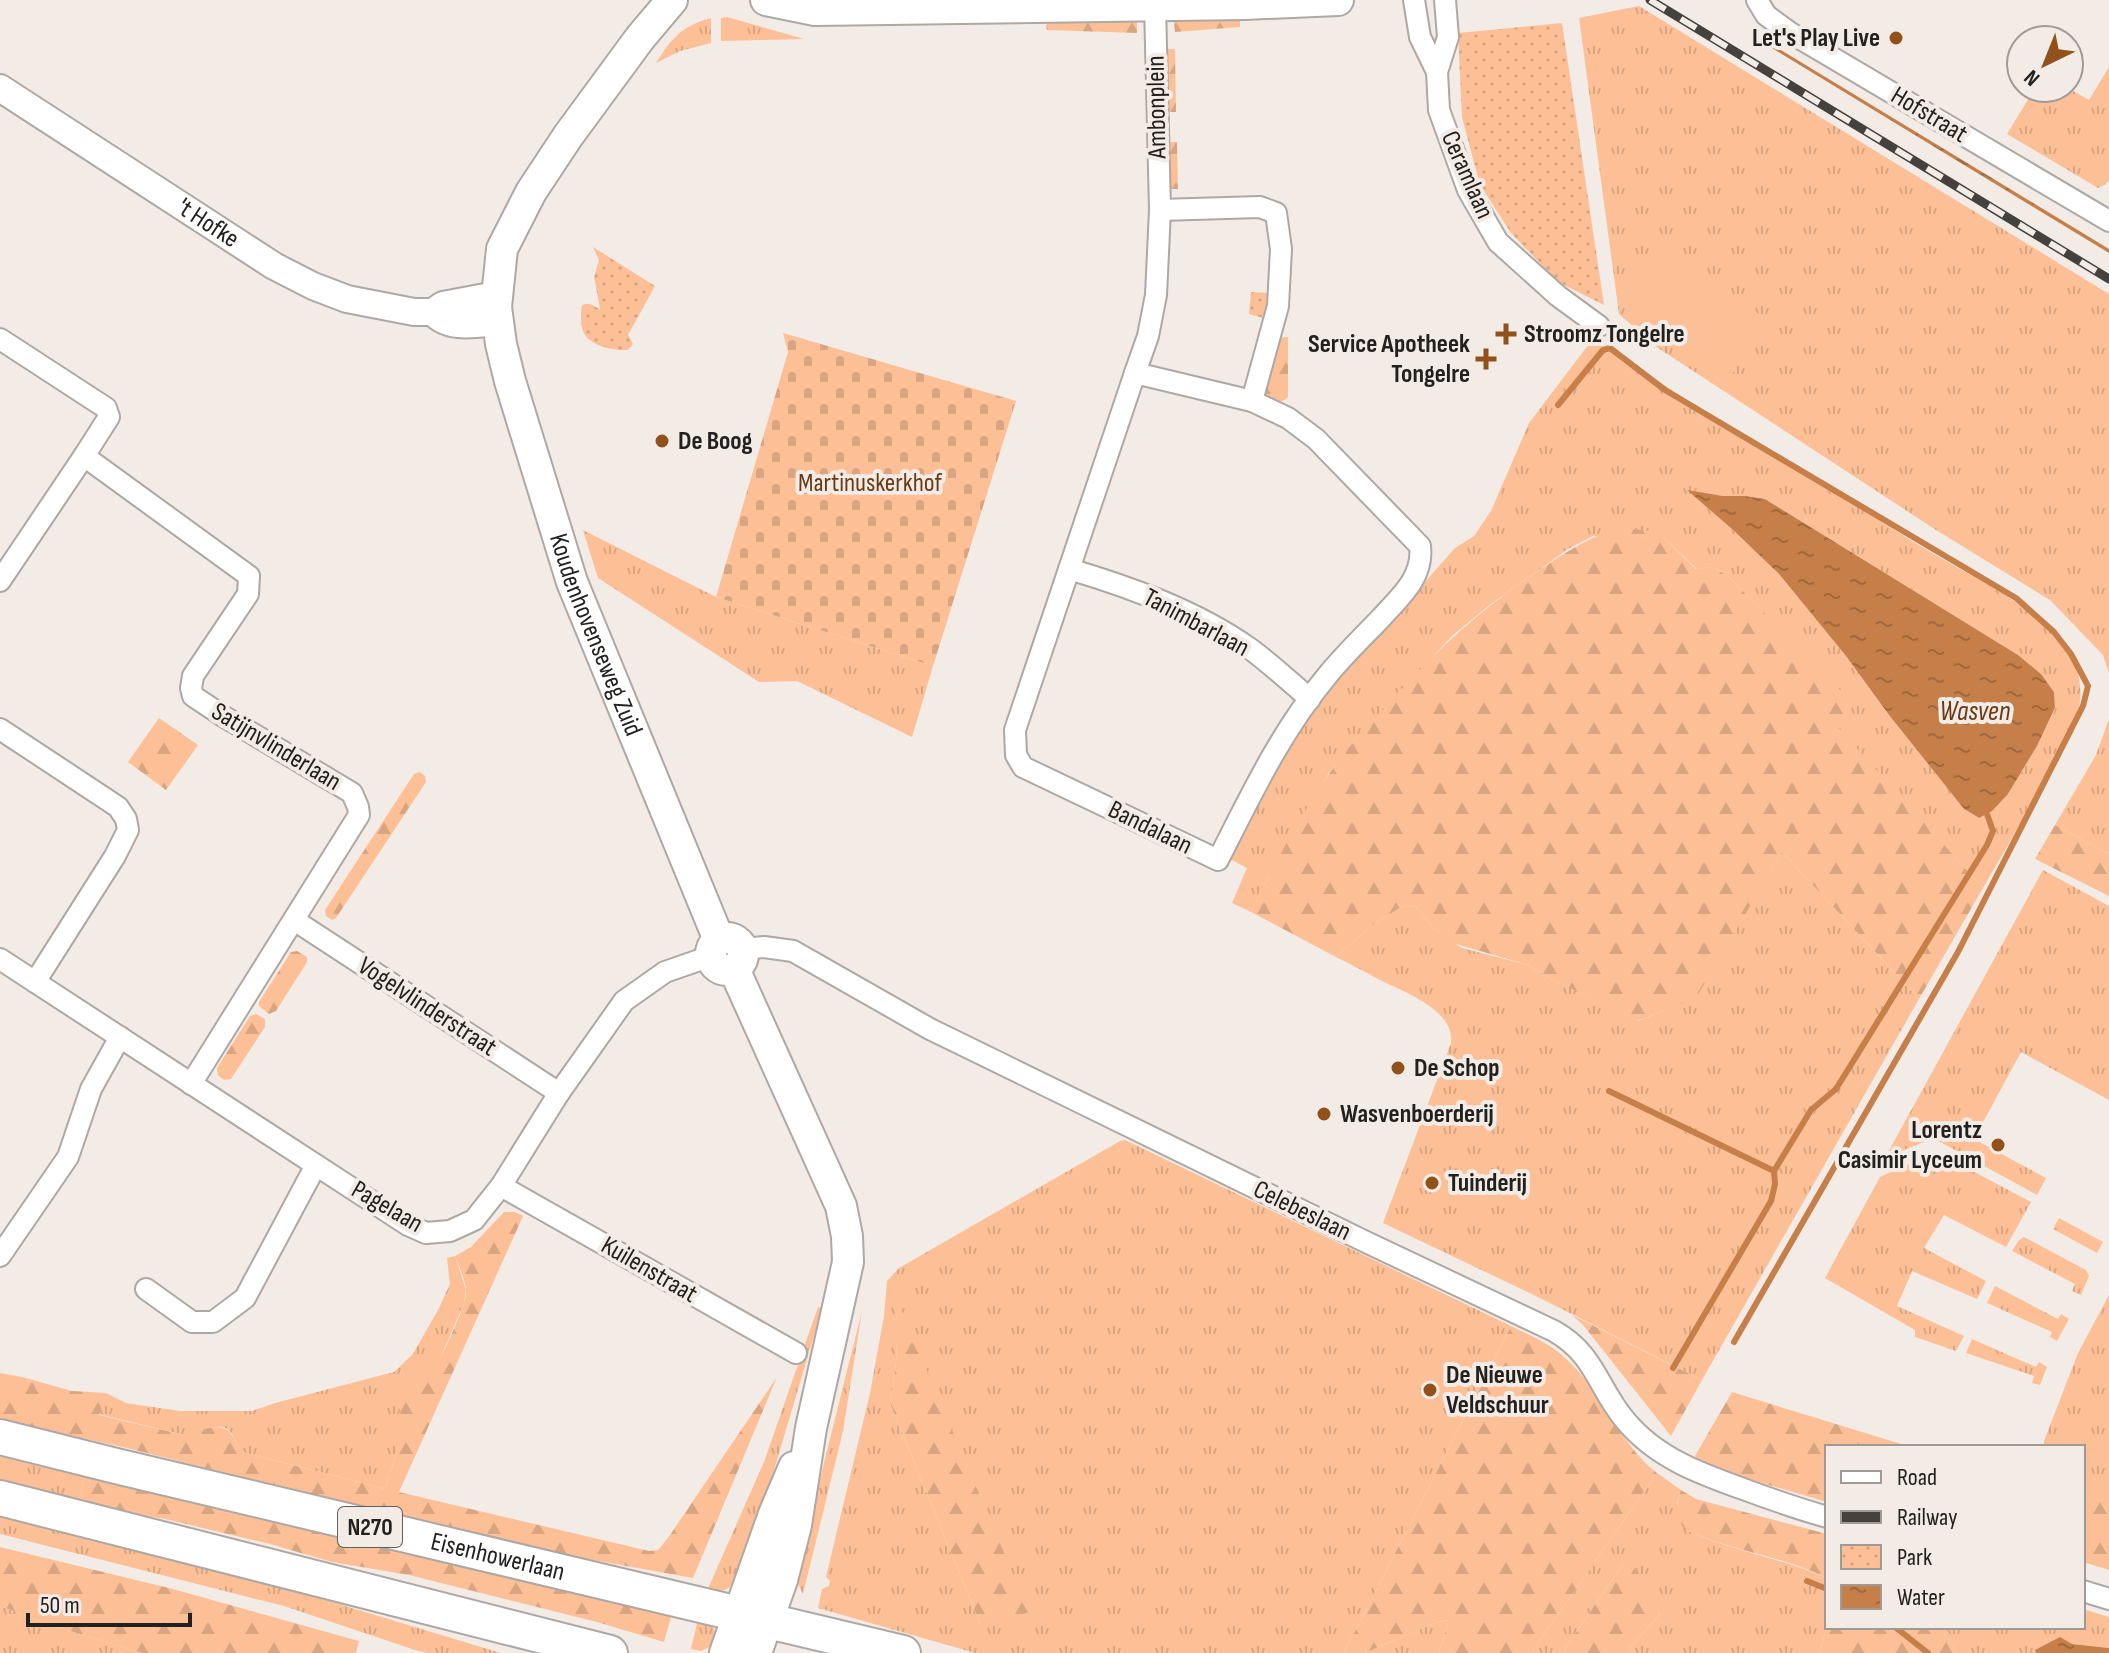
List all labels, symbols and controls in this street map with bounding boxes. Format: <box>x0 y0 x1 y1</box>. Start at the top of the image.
place label: Let's Play Live <box>1752 23 1880 54</box>
north arrow <box>2005 24 2085 104</box>
marker: Let's Play Live <box>1887 29 1905 47</box>
street label: Ambonplein <box>1141 55 1173 160</box>
text: N <box>2019 64 2046 91</box>
street label: Hofstraat <box>1885 80 1973 150</box>
street label: Ceramlaan <box>1434 126 1500 224</box>
street label: 't Hofke <box>171 192 245 255</box>
place label: Stroomz Tongelre <box>1524 319 1685 350</box>
marker: Stroomz Tongelre <box>1495 323 1517 345</box>
place label: Service Apotheek Tongelre <box>1308 329 1470 390</box>
marker: Service Apotheek Tongelre <box>1477 350 1495 368</box>
place label: De Boog <box>678 426 753 457</box>
marker: De Boog <box>653 432 671 450</box>
park label: Martinuskerkhof <box>798 468 943 499</box>
street label: Koudenhovenseweg Zuid <box>542 530 649 741</box>
street label: Tanimbarlaan <box>1138 582 1254 664</box>
water label: Wasven <box>1940 695 2011 728</box>
street label: Satijnvlinderlaan <box>206 696 346 798</box>
street label: Bandalaan <box>1103 794 1197 862</box>
street label: Vogelvlinderstraat <box>352 951 502 1063</box>
place label: De Schop <box>1414 1053 1499 1084</box>
marker: De Schop <box>1389 1059 1407 1077</box>
place label: Wasvenboerderij <box>1340 1099 1494 1130</box>
marker: Wasvenboerderij <box>1315 1105 1333 1123</box>
place label: Lorentz Casimir Lyceum <box>1838 1115 1982 1176</box>
marker: Lorentz Casimir Lyceum <box>1989 1136 2007 1154</box>
place label: Tuinderij <box>1448 1168 1527 1199</box>
street label: Pagelaan <box>346 1174 428 1240</box>
street label: Celebeslaan <box>1248 1174 1356 1248</box>
marker: Tuinderij <box>1423 1174 1441 1192</box>
street label: Kuilenstraat <box>595 1230 703 1310</box>
place label: De Nieuwe Veldschuur <box>1446 1360 1549 1421</box>
marker: De Nieuwe Veldschuur <box>1421 1381 1439 1399</box>
legend <box>1825 1445 2085 1629</box>
text: Road <box>1897 1463 1937 1492</box>
text: Railway <box>1897 1503 1957 1532</box>
road number: N270 <box>338 1507 402 1547</box>
street label: Eisenhowerlaan <box>428 1526 568 1588</box>
text: Park <box>1897 1543 1932 1572</box>
scale bar <box>28 1577 190 1627</box>
text: Water <box>1897 1583 1945 1612</box>
text: 50 m <box>40 1591 80 1620</box>

